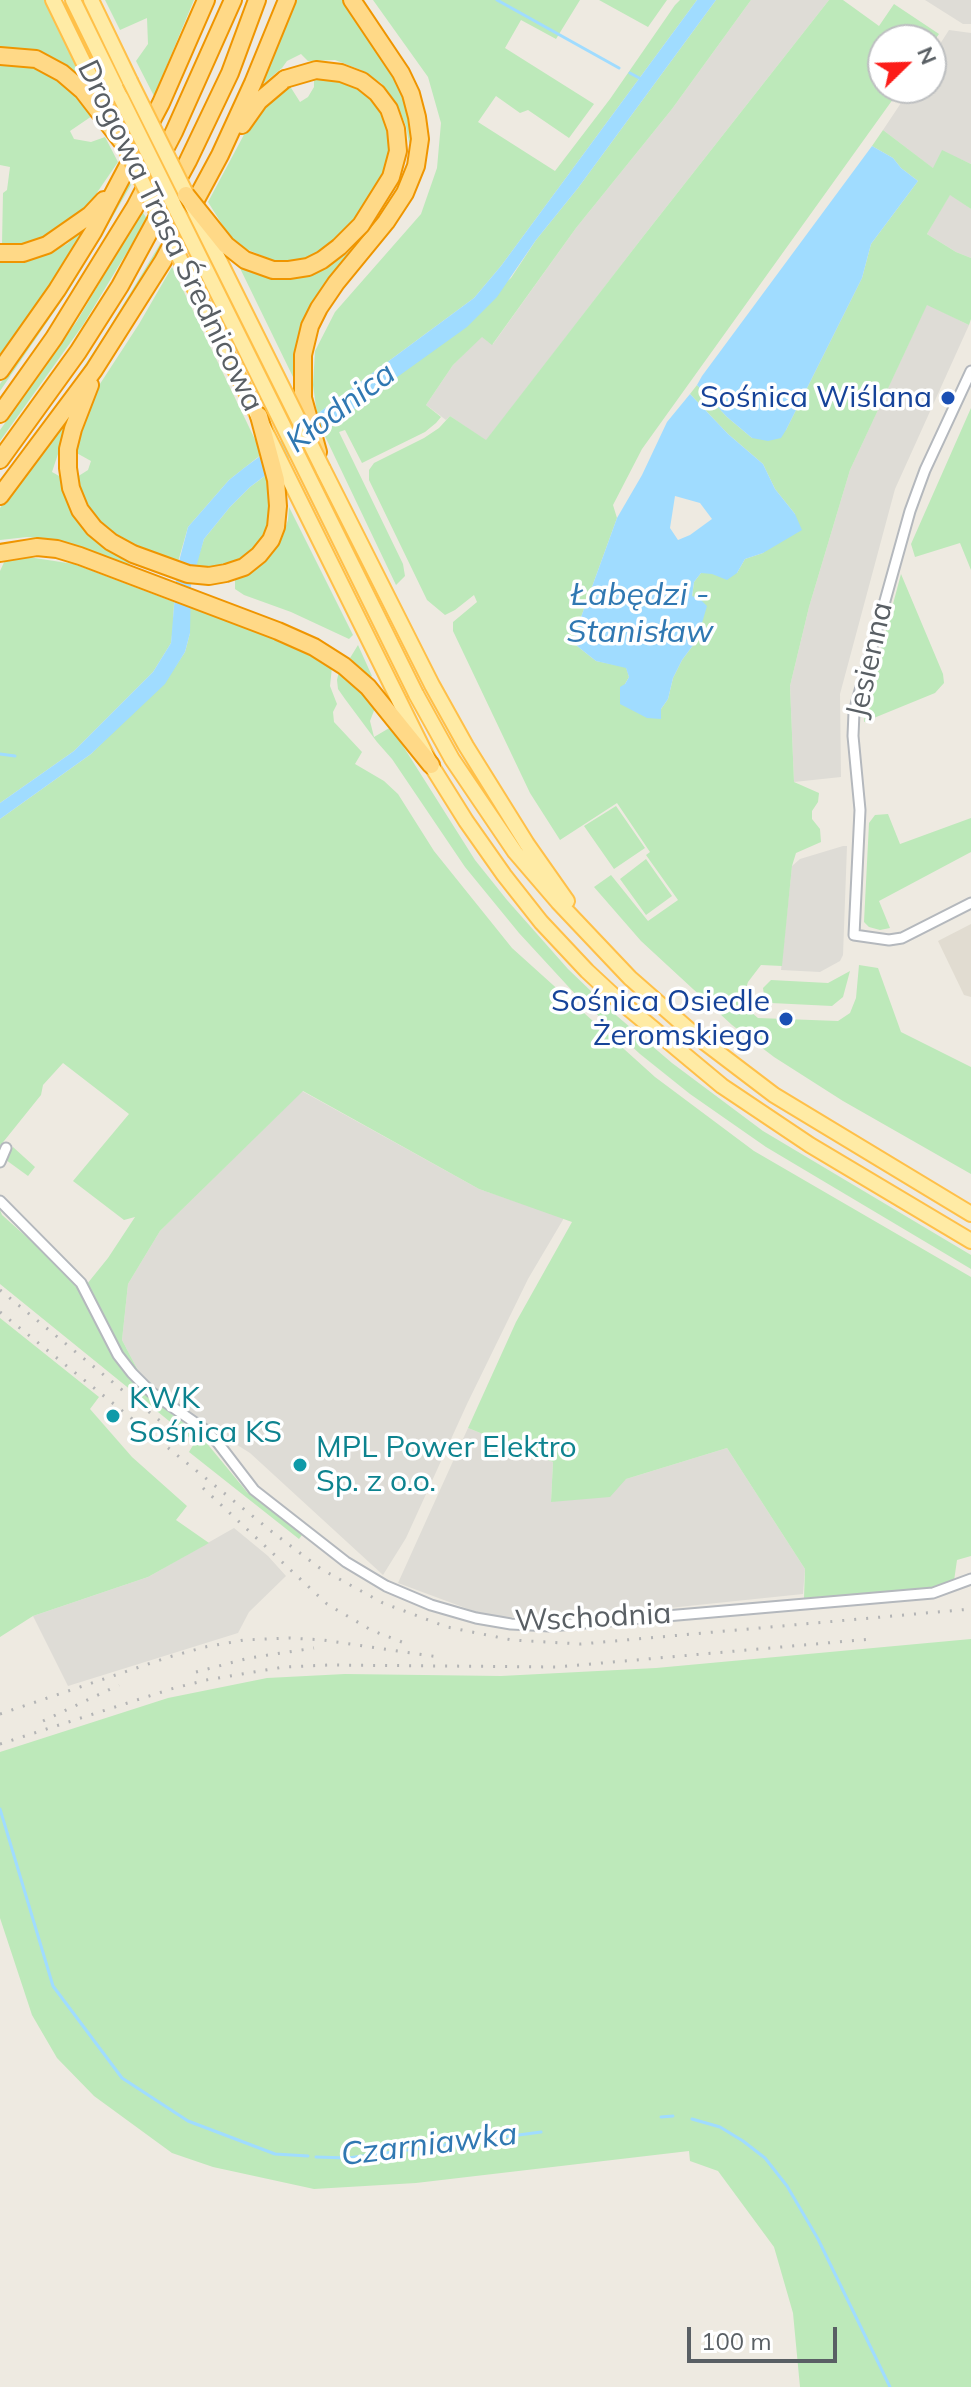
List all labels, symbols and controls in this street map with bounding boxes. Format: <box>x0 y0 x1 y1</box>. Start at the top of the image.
north arrow <box>867 24 947 104</box>
text: N <box>911 42 943 69</box>
street label: Drogowa Trasa Średnicowa <box>69 55 271 417</box>
water label: Kłodnica <box>279 355 403 461</box>
place label: Sośnica Wiślana <box>700 380 932 416</box>
marker: Sośnica Wiślana <box>939 389 957 407</box>
water label: Łabędzi - Stanisław <box>567 576 713 651</box>
street label: Jesienna <box>839 599 901 721</box>
place label: Sośnica Osiedle Żeromskiego <box>551 984 770 1054</box>
marker: Sośnica Osiedle Żeromskiego <box>777 1010 795 1028</box>
place label: KWK Sośnica KS <box>129 1381 282 1452</box>
marker: KWK Sośnica KS <box>104 1407 122 1425</box>
place label: MPL Power Elektro Sp. z o.o. <box>316 1430 577 1500</box>
marker: MPL Power Elektro Sp. z o.o. <box>291 1456 309 1474</box>
street label: Wschodnia <box>514 1596 672 1640</box>
water label: Czarniawka <box>339 2115 519 2175</box>
scale bar <box>691 2311 841 2361</box>
text: 100 m <box>701 2326 772 2356</box>

